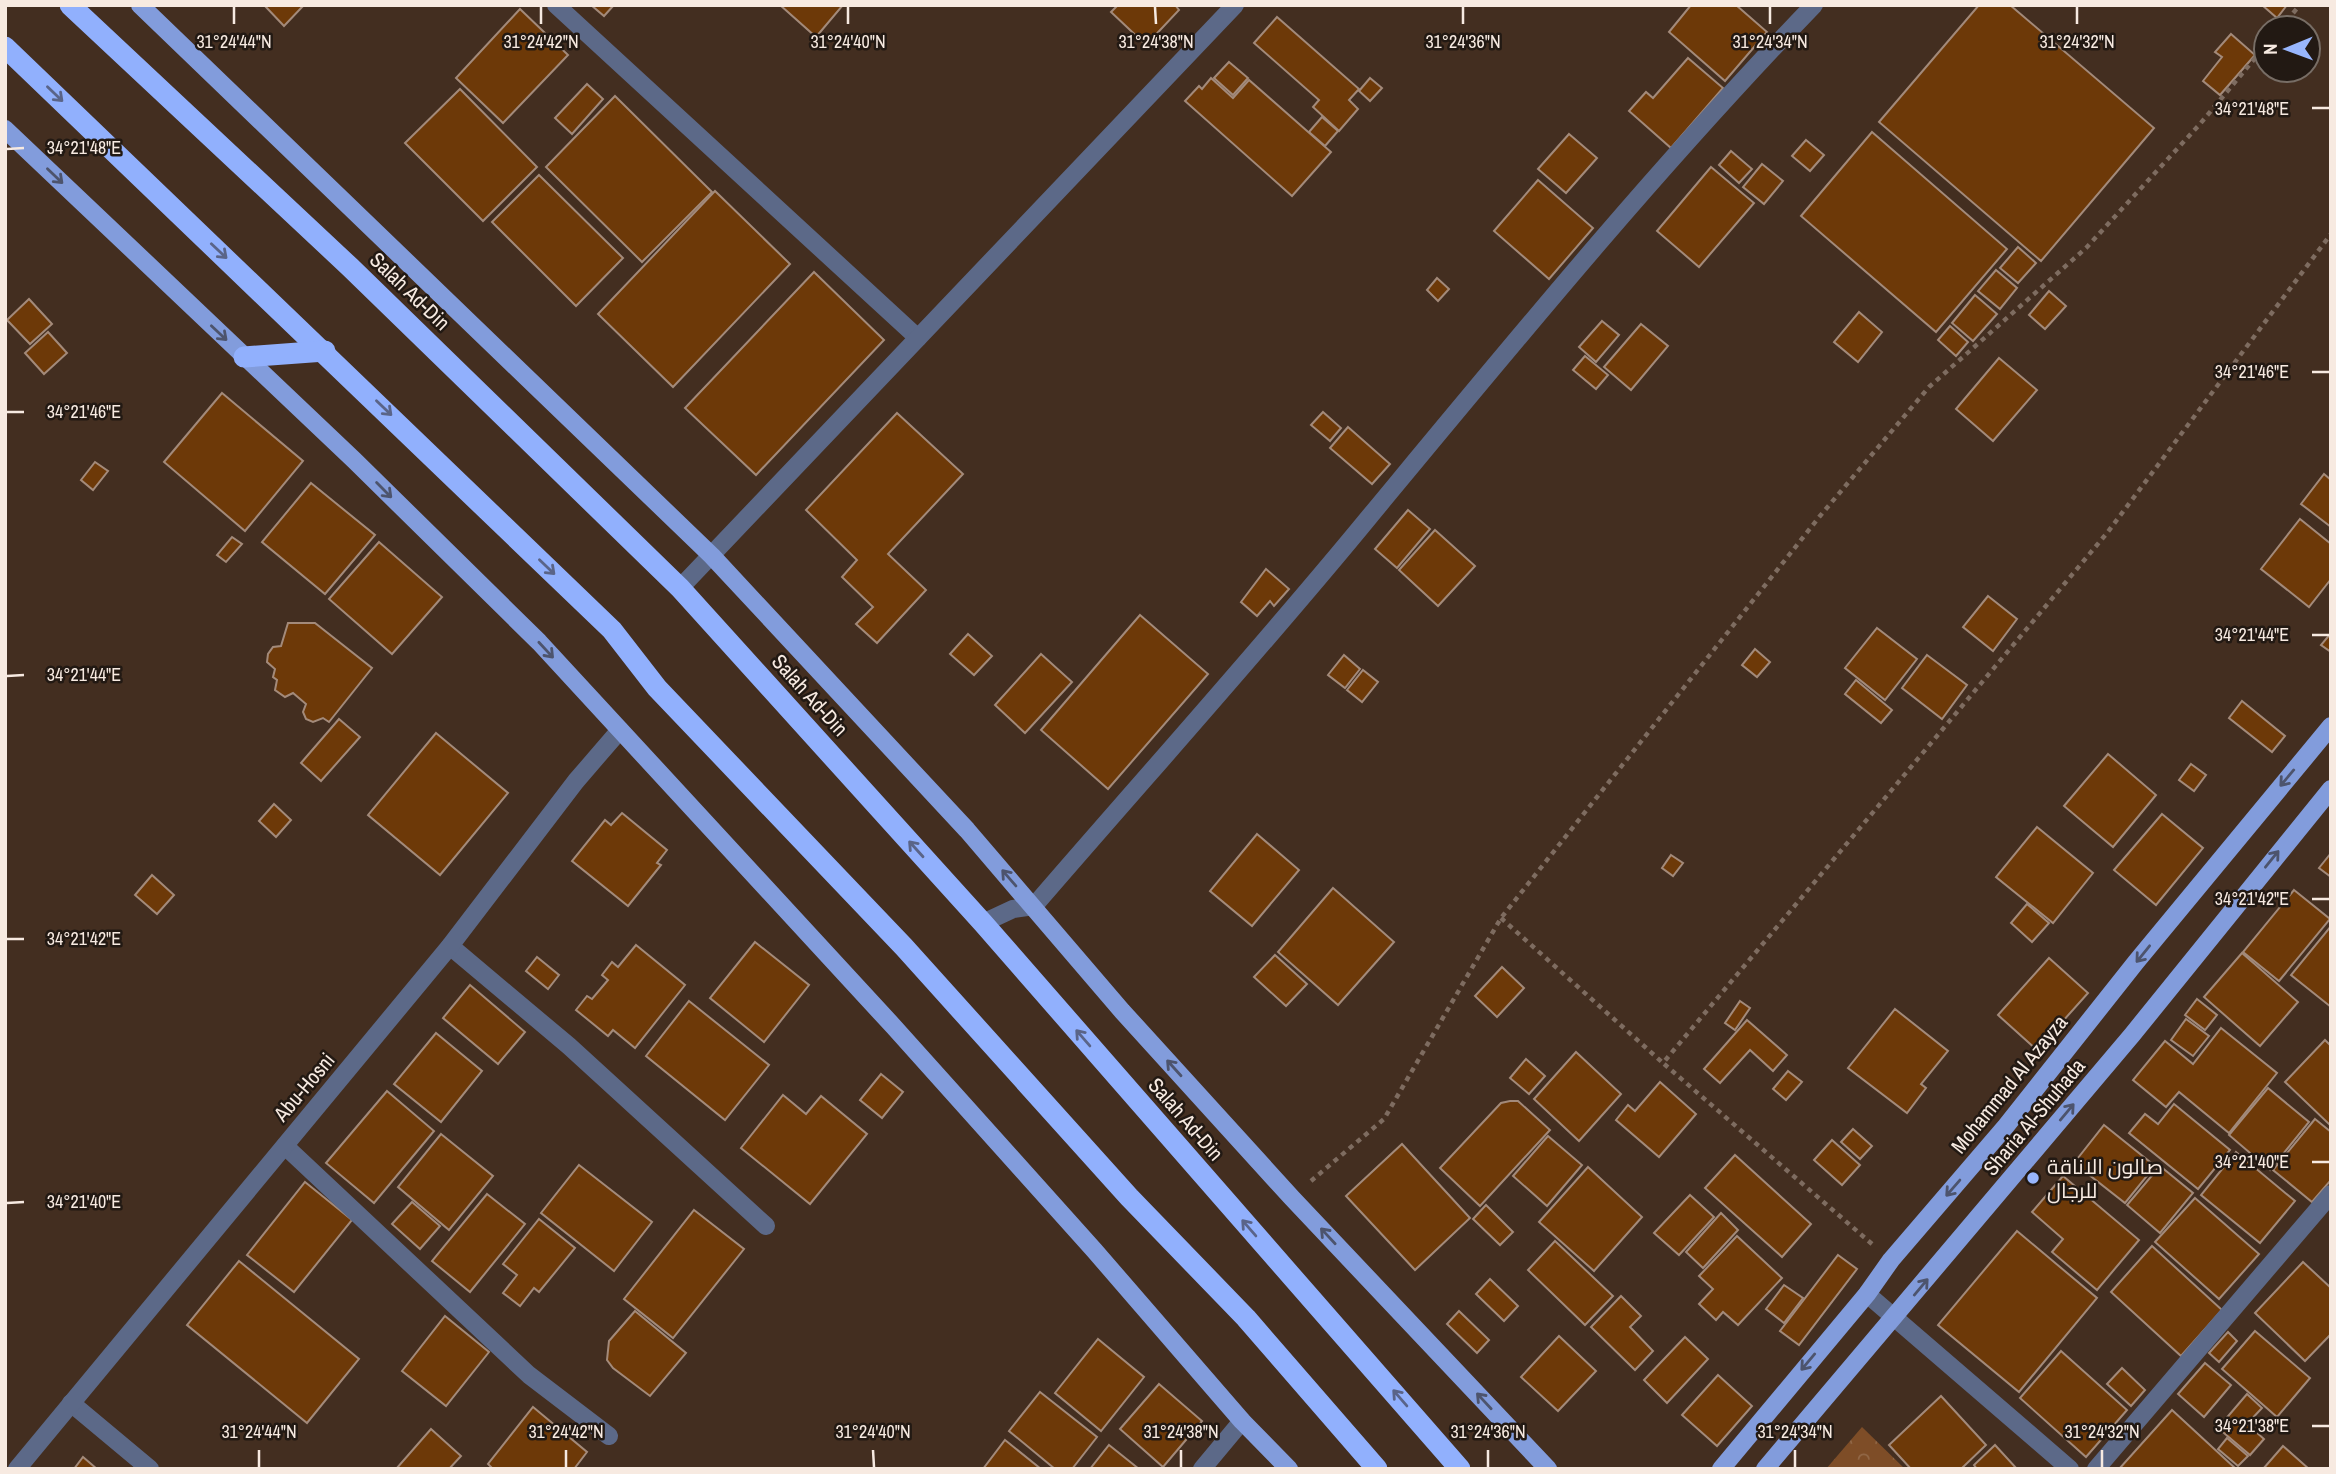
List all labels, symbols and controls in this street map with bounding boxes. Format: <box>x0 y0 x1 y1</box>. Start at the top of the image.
north arrow <box>2252 14 2322 84</box>
text: 31°24'44"N <box>196 29 272 54</box>
text: 31°24'42"N <box>503 29 579 54</box>
text: 31°24'40"N <box>810 29 886 54</box>
text: 31°24'38"N <box>1118 29 1194 54</box>
text: 31°24'36"N <box>1425 29 1501 54</box>
text: 31°24'34"N <box>1732 29 1808 54</box>
text: 31°24'32"N <box>2039 29 2115 54</box>
text: N <box>2257 43 2283 55</box>
one-way arrow <box>46 85 63 102</box>
text: 34°21'48"E <box>2215 96 2289 121</box>
text: 34°21'48"E <box>47 135 121 160</box>
one-way arrow <box>46 168 63 185</box>
one-way arrow <box>211 242 228 259</box>
street label: Salah Ad-Din <box>363 245 457 337</box>
one-way arrow <box>211 325 228 342</box>
text: 34°21'46"E <box>2215 359 2289 384</box>
text: 34°21'46"E <box>47 399 121 424</box>
one-way arrow <box>375 400 392 417</box>
one-way arrow <box>376 481 393 498</box>
one-way arrow <box>538 558 555 575</box>
text: 34°21'44"E <box>2215 622 2289 647</box>
one-way arrow <box>538 641 554 659</box>
street label: Salah Ad-Din <box>765 648 855 742</box>
text: 34°21'44"E <box>47 662 121 687</box>
one-way arrow <box>2279 768 2295 786</box>
one-way arrow <box>908 840 924 858</box>
one-way arrow <box>2264 851 2279 869</box>
one-way arrow <box>1001 869 1017 887</box>
text: 34°21'42"E <box>2215 886 2289 911</box>
text: 34°21'42"E <box>47 926 121 951</box>
one-way arrow <box>2135 944 2150 962</box>
street label: Mohammad Al Azayza <box>1944 1008 2074 1159</box>
one-way arrow <box>1075 1029 1091 1047</box>
street label: Abu-Hosni <box>266 1047 341 1128</box>
street label: Sharia Al-Shuhada <box>1976 1052 2092 1182</box>
one-way arrow <box>1166 1059 1182 1077</box>
street label: Salah Ad-Din <box>1142 1071 1230 1167</box>
one-way arrow <box>2059 1104 2075 1122</box>
text: 34°21'40"E <box>2215 1149 2289 1174</box>
place label: صالون الاناقة للرجال <box>2047 1152 2163 1205</box>
marker: صالون الاناقة للرجال <box>2025 1170 2041 1186</box>
one-way arrow <box>1945 1178 1961 1196</box>
text: 34°21'40"E <box>47 1189 121 1214</box>
one-way arrow <box>1241 1219 1257 1237</box>
one-way arrow <box>1319 1228 1336 1245</box>
one-way arrow <box>1913 1278 1928 1296</box>
one-way arrow <box>1800 1353 1816 1371</box>
one-way arrow <box>1392 1390 1408 1408</box>
one-way arrow <box>1475 1393 1492 1410</box>
text: 34°21'38"E <box>2215 1413 2289 1438</box>
text: 31°24'44"N <box>221 1419 297 1444</box>
text: 31°24'42"N <box>528 1419 604 1444</box>
text: 31°24'40"N <box>835 1419 911 1444</box>
text: 31°24'38"N <box>1143 1419 1219 1444</box>
text: 31°24'36"N <box>1450 1419 1526 1444</box>
text: 31°24'34"N <box>1757 1419 1833 1444</box>
text: 31°24'32"N <box>2064 1419 2140 1444</box>

